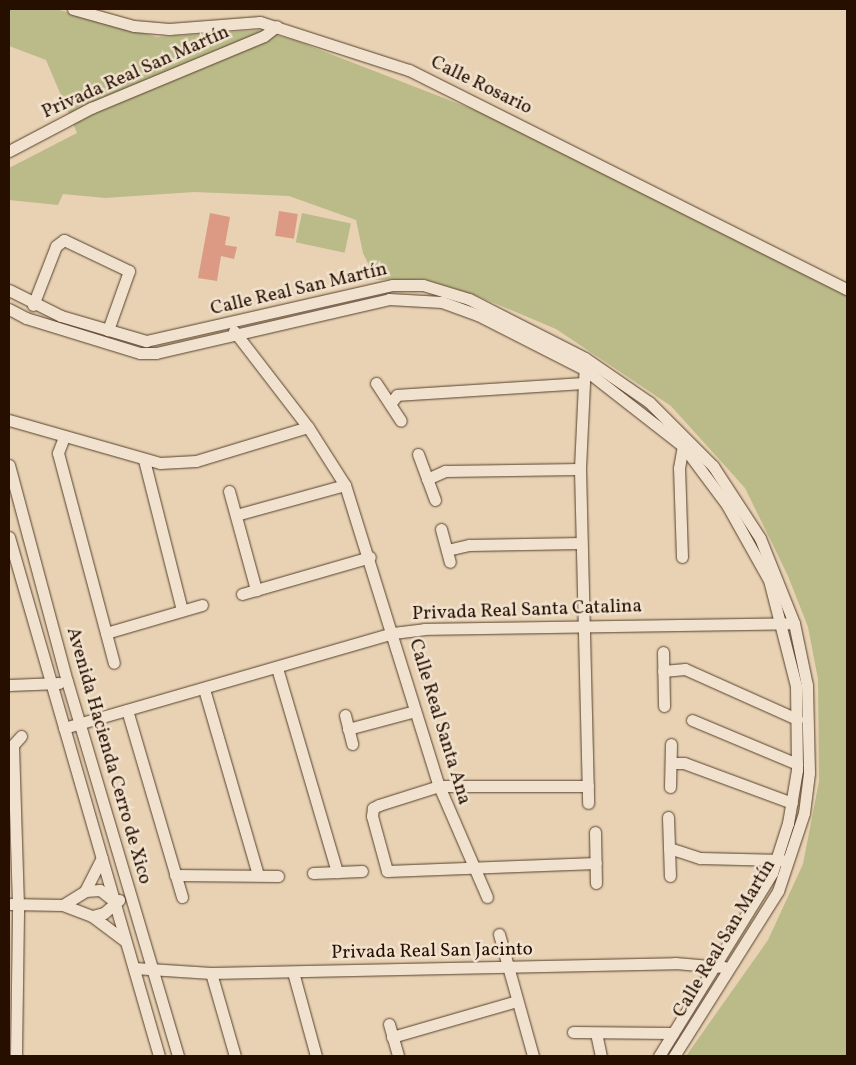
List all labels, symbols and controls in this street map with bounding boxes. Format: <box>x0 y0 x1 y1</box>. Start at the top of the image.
street label: Privada Real San Martín <box>39 21 233 125</box>
street label: Calle Rosario <box>427 52 535 120</box>
street label: Calle Real San Martín <box>208 259 390 321</box>
street label: Privada Real Santa Catalina <box>412 596 642 626</box>
street label: Avenida Hacienda Cerro de Xico <box>60 625 156 887</box>
street label: Calle Real Santa Ana <box>403 636 475 808</box>
street label: Calle Real San Martín <box>669 856 781 1022</box>
street label: Privada Real San Jacinto <box>331 939 533 965</box>

